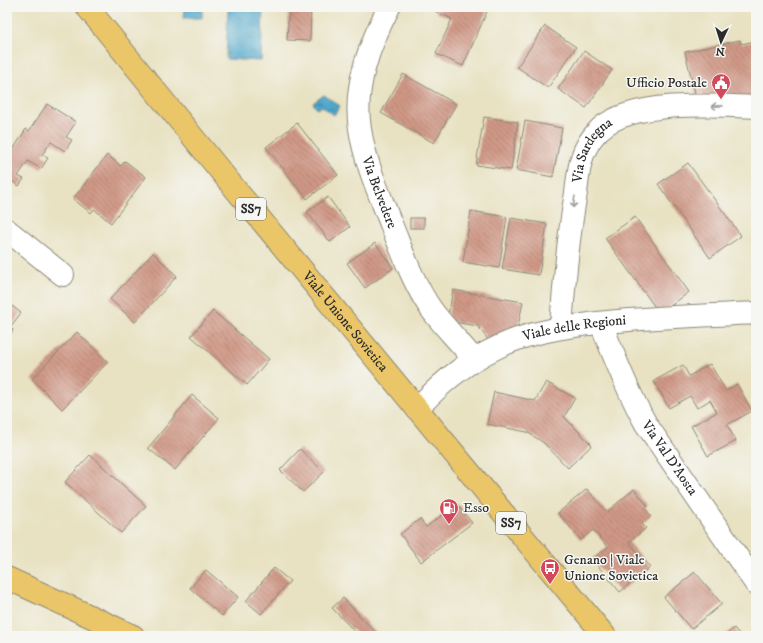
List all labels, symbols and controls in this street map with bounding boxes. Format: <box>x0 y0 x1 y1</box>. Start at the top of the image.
north arrow <box>701 22 741 62</box>
text: N <box>715 44 725 58</box>
public building icon: Ufficio Postale <box>710 72 732 100</box>
place label: Ufficio Postale <box>626 74 707 92</box>
one-way arrow <box>711 102 724 110</box>
street label: Via Sardegna <box>568 114 616 185</box>
street label: Via Belvedere <box>357 153 401 232</box>
one-way arrow <box>570 195 578 208</box>
road number: SS7 <box>236 198 266 220</box>
street label: Viale Unione Sovietica <box>297 267 392 376</box>
street label: Viale delle Regioni <box>520 311 627 346</box>
street label: Via Val D'Aosta <box>637 416 701 499</box>
fuel station icon: Esso <box>438 497 460 525</box>
place label: Esso <box>463 499 489 517</box>
road number: SS7 <box>496 512 526 534</box>
place label: Genano | Viale Unione Sovietica <box>564 551 658 585</box>
bus stop icon: Genano | Viale Unione Sovietica <box>539 557 561 585</box>

